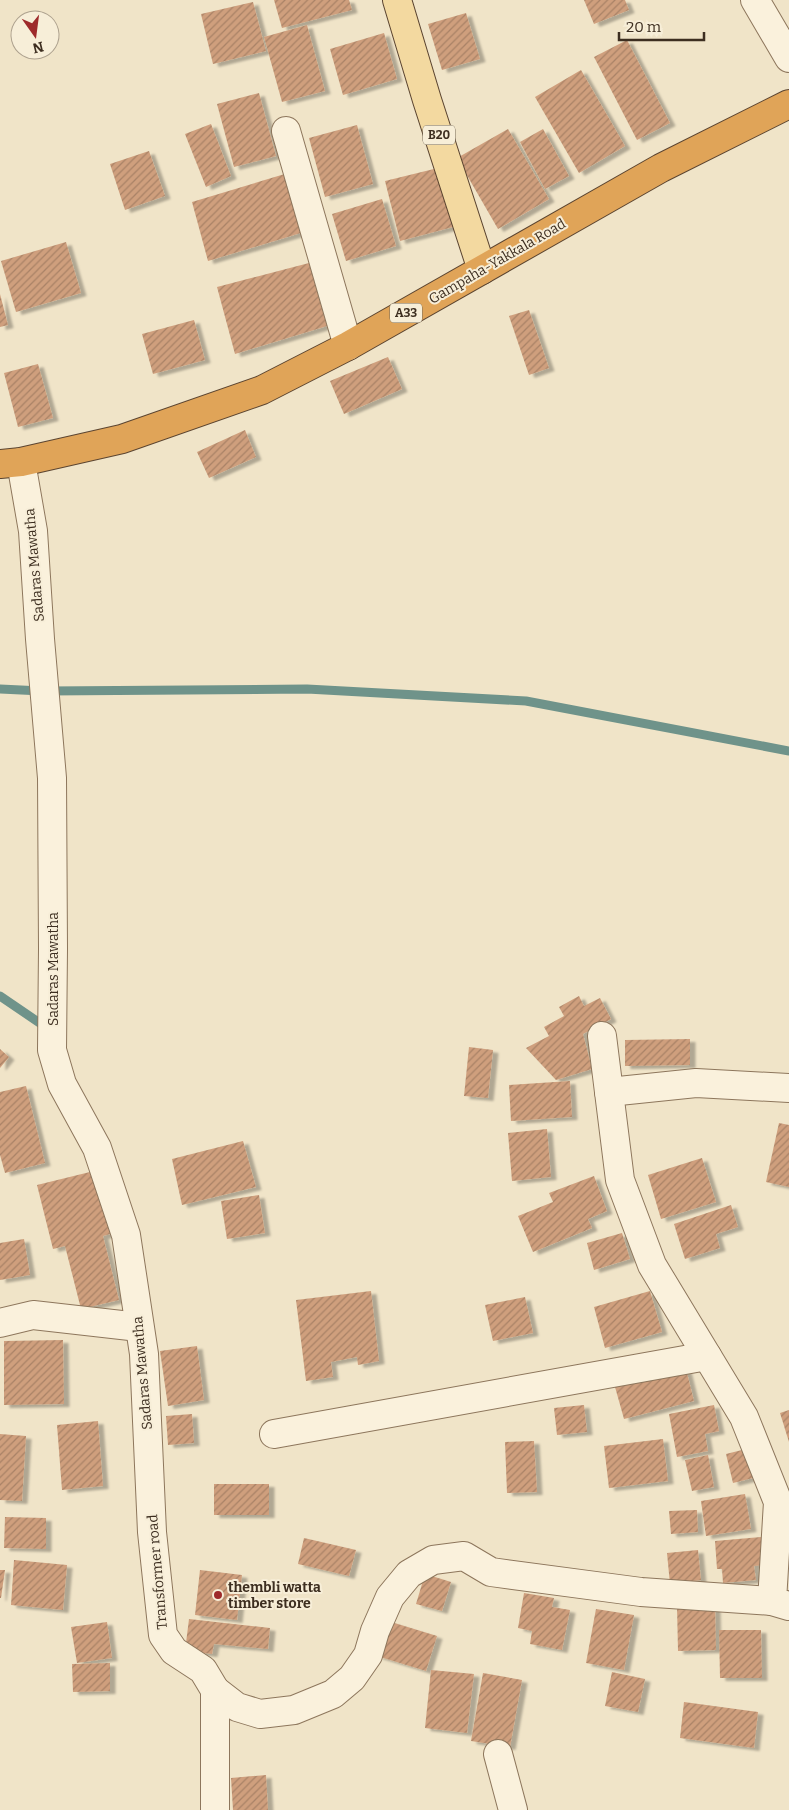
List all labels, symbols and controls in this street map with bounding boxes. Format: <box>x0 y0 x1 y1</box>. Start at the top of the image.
north arrow <box>10 10 60 60</box>
scale bar <box>619 10 704 42</box>
text: 20 m <box>626 18 662 36</box>
text: N <box>31 38 45 57</box>
road number: B20 <box>423 126 455 144</box>
street label: Gampaha-Yakkala Road <box>426 215 569 308</box>
road number: A33 <box>390 304 422 322</box>
street label: Sadaras Mawatha <box>21 507 48 622</box>
street label: Sadaras Mawatha <box>45 912 62 1026</box>
street label: Sadaras Mawatha <box>129 1315 156 1430</box>
street label: Transformer road <box>144 1514 171 1630</box>
place label: thembli watta timber store <box>228 1579 321 1612</box>
marker: thembli watta timber store <box>212 1589 224 1601</box>

